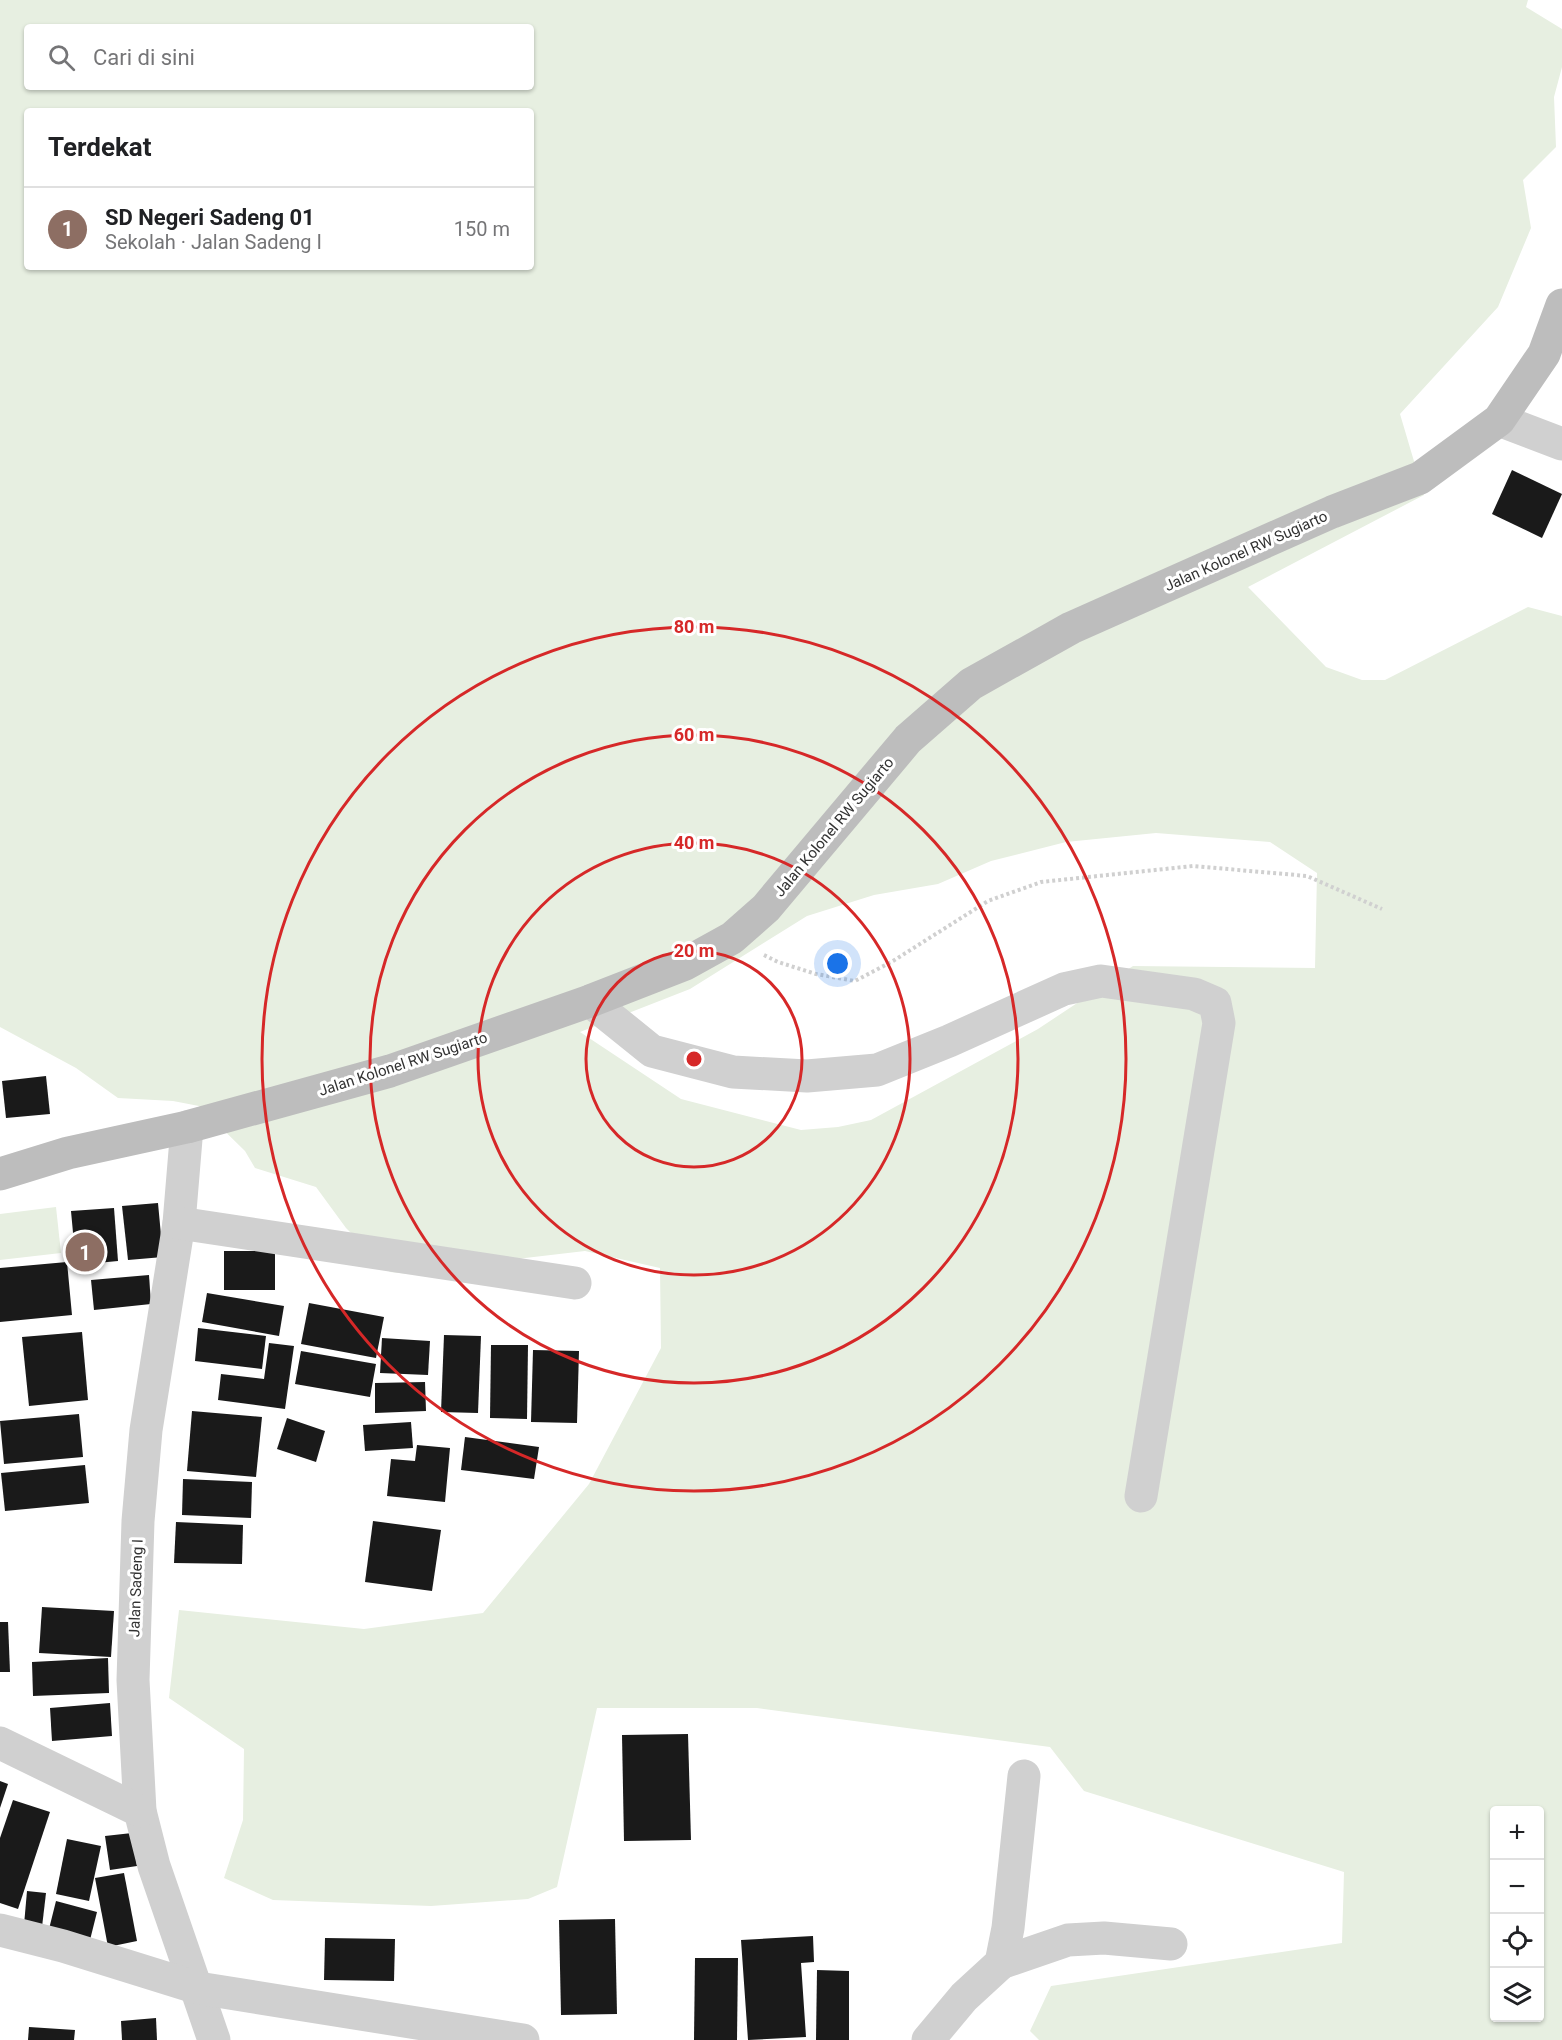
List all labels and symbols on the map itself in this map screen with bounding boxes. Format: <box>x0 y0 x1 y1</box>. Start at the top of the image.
street label: Jalan Kolonel RW Sugiarto <box>1162 507 1330 595</box>
text: 80 m <box>674 616 714 637</box>
text: 60 m <box>674 724 714 745</box>
street label: Jalan Kolonel RW Sugiarto <box>770 754 898 900</box>
text: 40 m <box>674 832 714 853</box>
text: 20 m <box>674 940 714 961</box>
your location <box>823 949 852 978</box>
street label: Jalan Kolonel RW Sugiarto <box>316 1028 490 1100</box>
centre of rings <box>684 1049 704 1069</box>
pin: 1 <box>66 1230 104 1274</box>
street label: Jalan Sadeng I <box>125 1539 147 1637</box>

